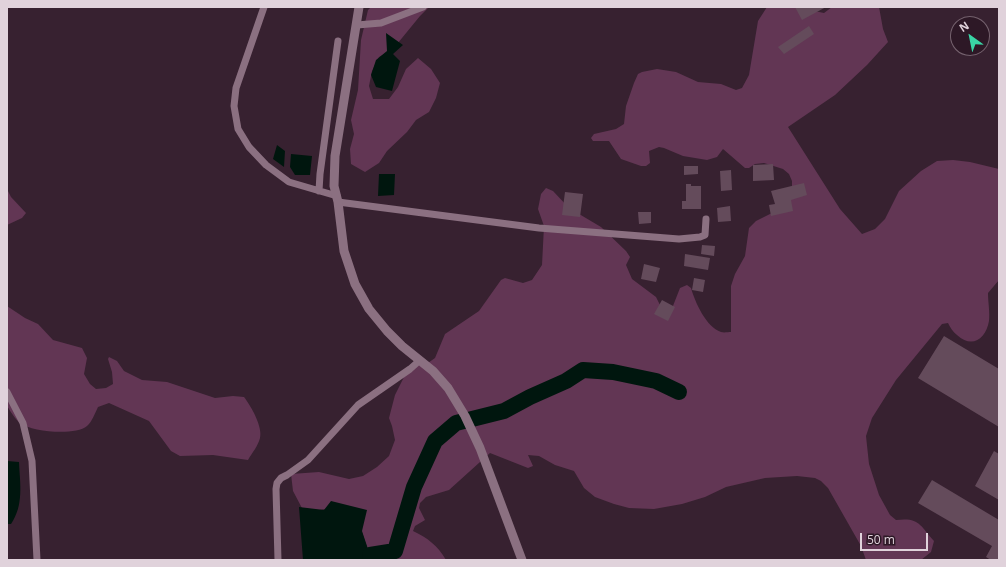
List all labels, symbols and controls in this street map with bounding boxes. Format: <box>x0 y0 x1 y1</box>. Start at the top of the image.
north arrow <box>950 16 990 56</box>
text: N <box>956 18 972 35</box>
scale bar <box>862 525 930 551</box>
text: 50 m <box>867 531 895 548</box>

